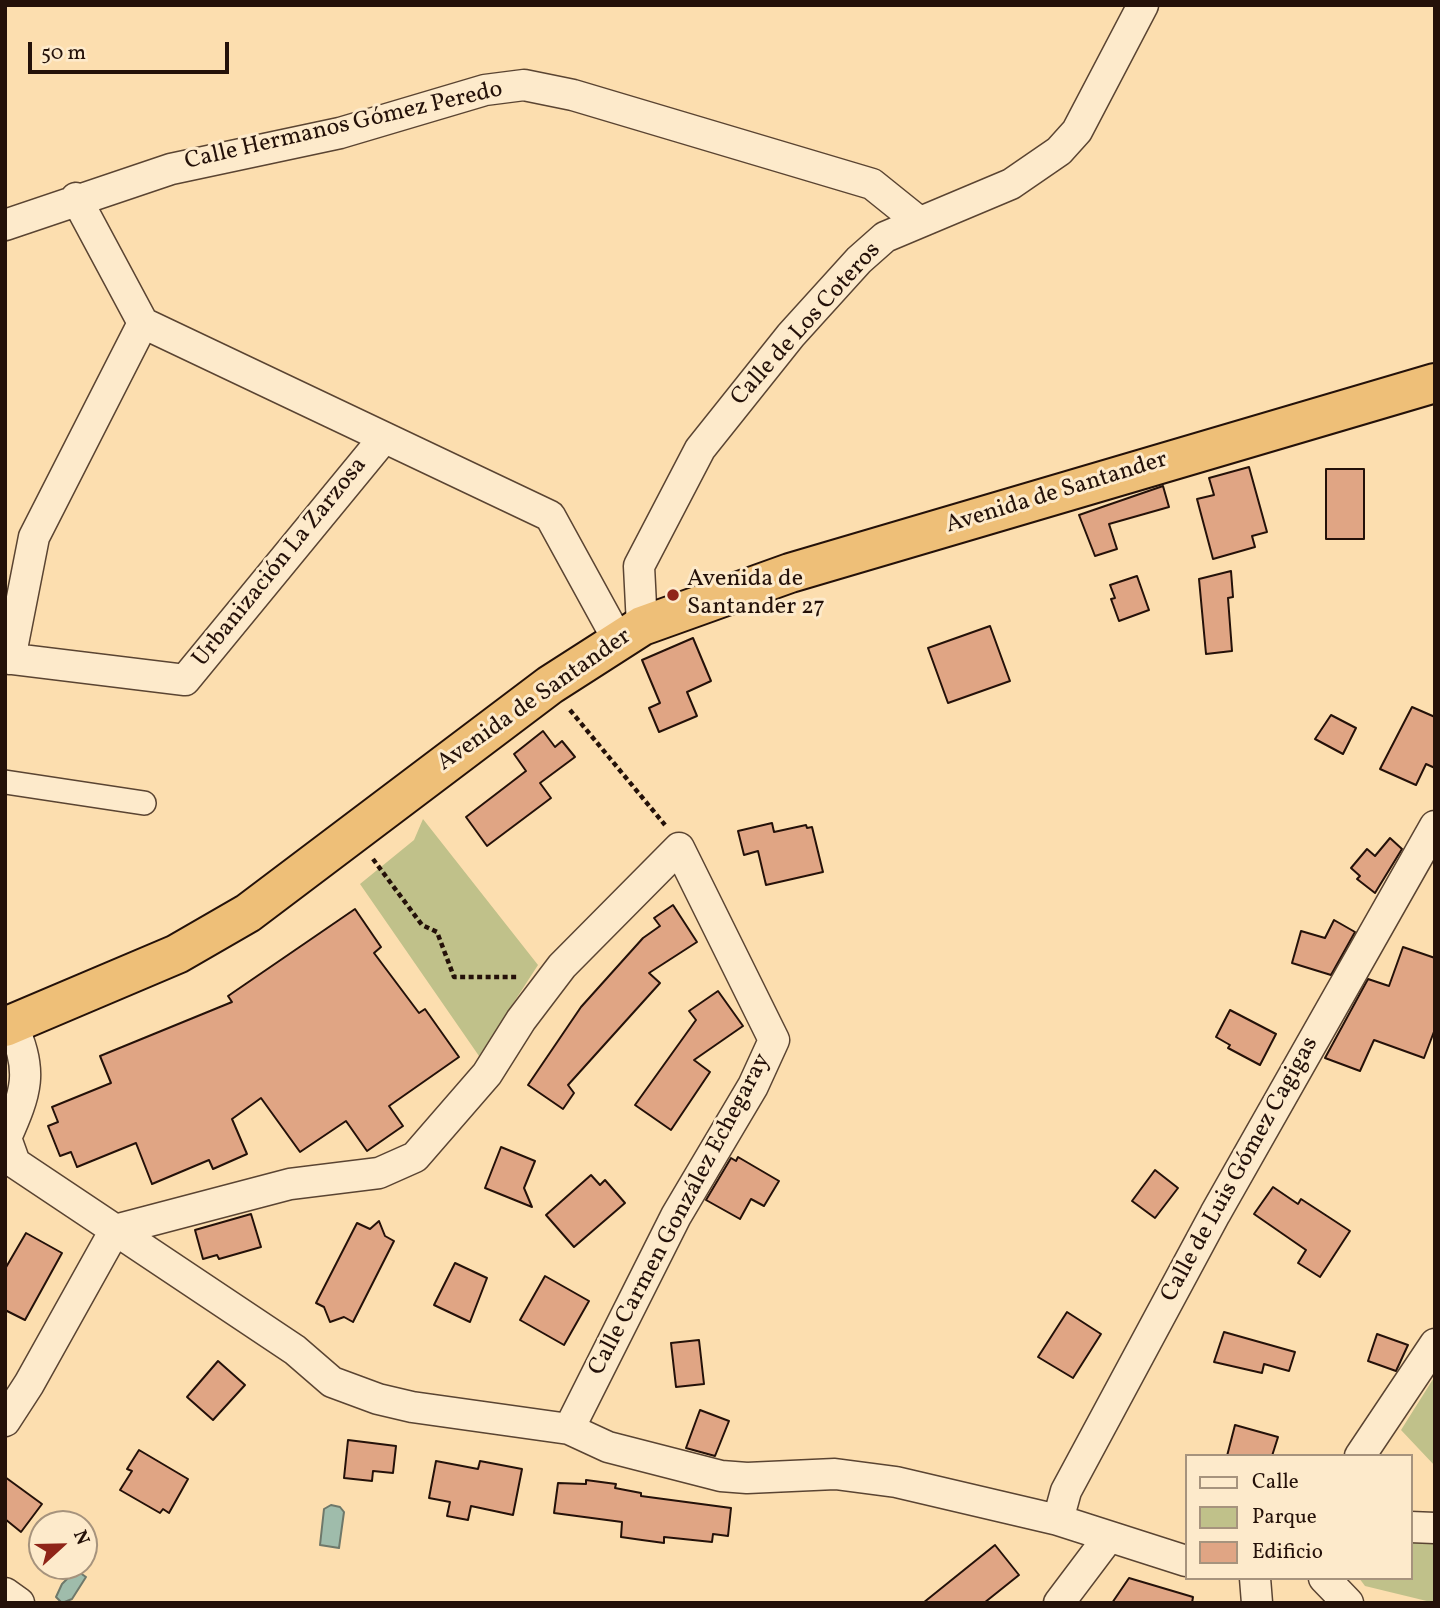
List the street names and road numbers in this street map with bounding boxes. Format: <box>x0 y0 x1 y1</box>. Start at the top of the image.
street label: Calle Hermanos Gómez Peredo <box>182 76 506 178</box>
street label: Calle de Los Coteros <box>726 237 888 413</box>
street label: Avenida de Santander <box>943 447 1171 541</box>
street label: Urbanización La Zarzosa <box>188 452 374 674</box>
street label: Avenida de Santander <box>433 623 637 779</box>
street label: Calle de Luis Gómez Cagigas <box>1156 1032 1326 1308</box>
street label: Calle Carmen González Echegaray <box>584 1049 778 1381</box>

